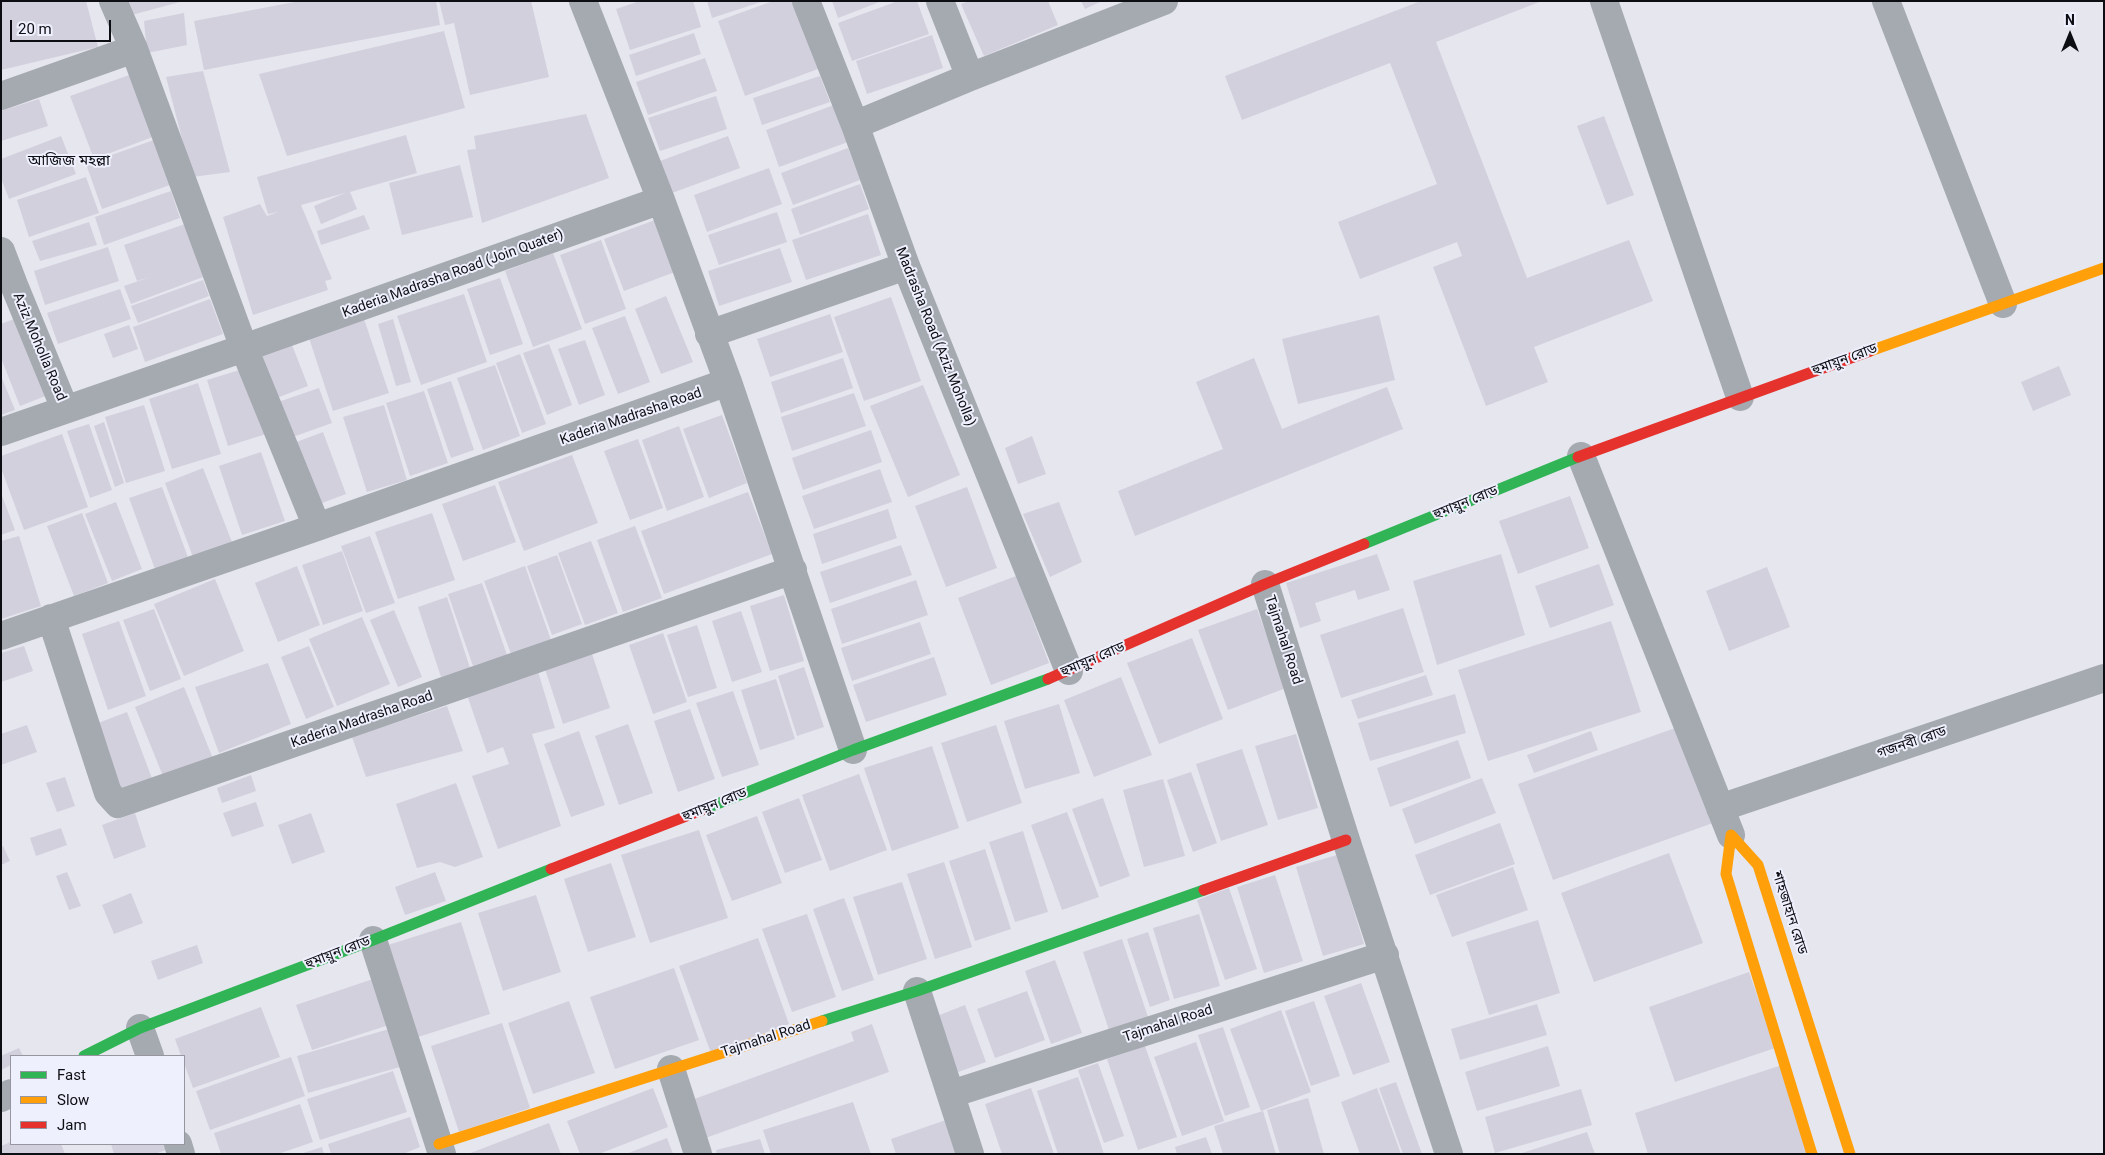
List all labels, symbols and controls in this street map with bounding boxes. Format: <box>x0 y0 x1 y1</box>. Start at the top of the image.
scale bar <box>12 10 114 42</box>
north arrow <box>2045 10 2095 60</box>
text: N <box>2065 12 2075 28</box>
text: 20 m <box>18 20 52 38</box>
district label: আজিজ মহল্লা <box>28 152 110 170</box>
street label: Kaderia Madrasha Road (Join Quater) <box>340 226 566 322</box>
street label: Madrasha Road (Aziz Moholla) <box>891 245 979 429</box>
street label: Aziz Moholla Road <box>9 290 69 404</box>
street label: হুমায়ুন রোড <box>1810 340 1880 380</box>
street label: Kaderia Madrasha Road <box>558 385 704 449</box>
street label: হুমায়ুন রোড <box>1431 482 1501 524</box>
street label: Tajmahal Road <box>1261 593 1305 687</box>
street label: হুমায়ুন রোড <box>1058 639 1128 681</box>
street label: Kaderia Madrasha Road <box>289 688 435 752</box>
street label: গজনবী রোড <box>1875 723 1949 763</box>
street label: হুমায়ুন রোড <box>680 784 750 826</box>
street label: শাহজাহান রোড <box>1768 869 1810 957</box>
street label: হুমায়ুন রোড <box>303 933 373 973</box>
street label: Tajmahal Road <box>1121 1002 1215 1046</box>
street label: Tajmahal Road <box>719 1017 813 1061</box>
legend <box>10 1055 185 1145</box>
text: Fast <box>57 1066 86 1084</box>
text: Slow <box>57 1091 89 1109</box>
text: Jam <box>57 1116 87 1134</box>

